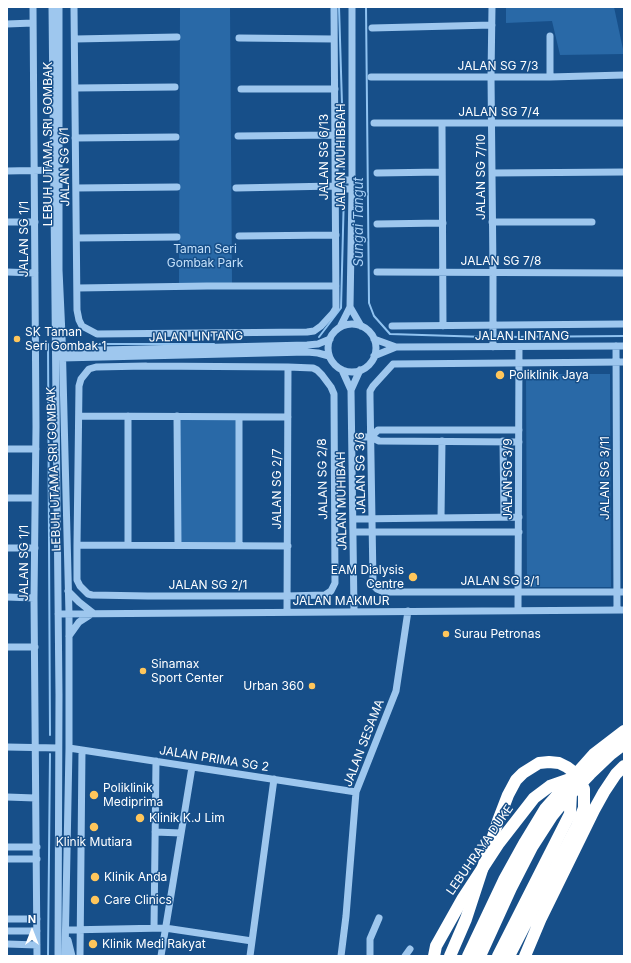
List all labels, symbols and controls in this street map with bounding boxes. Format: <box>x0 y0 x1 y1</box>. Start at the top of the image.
street label: JALAN SG 7/3 <box>458 59 538 73</box>
street label: LEBUH UTAMA SRI GOMBAK <box>41 62 55 226</box>
street label: JALAN MUHIBBAH <box>334 103 348 211</box>
street label: JALAN SG 7/4 <box>458 105 540 119</box>
street label: JALAN SG 6/13 <box>317 114 331 200</box>
street label: JALAN SG 6/1 <box>57 127 73 207</box>
street label: JALAN SG 7/10 <box>474 134 488 220</box>
water label: Sungai Tangut <box>351 177 367 267</box>
street label: JALAN SG 1/1 <box>17 201 31 277</box>
park label: Taman Seri Gombak Park <box>167 242 243 270</box>
street label: JALAN SG 7/8 <box>461 254 541 268</box>
place label: SK Taman Seri Gombak 1 <box>25 325 106 353</box>
street label: JALAN LINTANG <box>149 329 243 345</box>
street label: JALAN LINTANG <box>475 329 569 343</box>
marker: SK Taman Seri Gombak 1 <box>12 334 22 344</box>
place label: Poliklinik Jaya <box>509 368 589 382</box>
marker: Poliklinik Jaya <box>494 369 506 381</box>
street label: LEBUH UTAMA SRI GOMBAK <box>44 386 64 552</box>
street label: JALAN SG 3/6 <box>353 432 369 514</box>
street label: JALAN SG 3/11 <box>598 436 612 520</box>
street label: JALAN SG 2/8 <box>315 438 331 520</box>
street label: JALAN SG 3/9 <box>501 438 515 520</box>
street label: JALAN SG 2/7 <box>270 449 284 529</box>
street label: JALAN MUHIBAH <box>334 451 350 551</box>
street label: JALAN SG 1/1 <box>17 525 31 601</box>
place label: EAM Dialysis Centre <box>331 563 404 591</box>
marker: EAM Dialysis Centre <box>407 571 419 583</box>
street label: JALAN SG 3/1 <box>460 574 540 588</box>
street label: JALAN SG 2/1 <box>169 578 247 592</box>
street label: JALAN MAKMUR <box>292 594 390 608</box>
place label: Surau Petronas <box>454 627 541 641</box>
marker: Surau Petronas <box>441 629 451 639</box>
place label: Sinamax Sport Center <box>151 657 223 685</box>
marker: Sinamax Sport Center <box>138 666 148 676</box>
place label: Urban 360 <box>243 679 304 693</box>
marker: Urban 360 <box>307 681 317 691</box>
street label: JALAN SESAMA <box>341 697 387 789</box>
street label: JALAN PRIMA SG 2 <box>158 743 270 775</box>
place label: Poliklinik Mediprima <box>103 781 163 809</box>
marker: Poliklinik Mediprima <box>88 789 100 801</box>
street label: LEBUHRAYA DUKE <box>444 802 516 898</box>
place label: Klinik K.J Lim <box>149 811 225 825</box>
marker: Klinik K.J Lim <box>134 812 146 824</box>
marker: Klinik Mutiara <box>88 821 100 833</box>
place label: Klinik Mutiara <box>56 835 132 849</box>
place label: Klinik Anda <box>104 870 167 884</box>
marker: Klinik Anda <box>89 871 101 883</box>
place label: Care Clinics <box>104 893 172 907</box>
marker: Care Clinics <box>89 894 101 906</box>
north arrow <box>12 911 52 951</box>
text: N <box>28 912 36 926</box>
place label: Klinik Medi Rakyat <box>102 937 206 951</box>
marker: Klinik Medi Rakyat <box>87 938 99 950</box>

